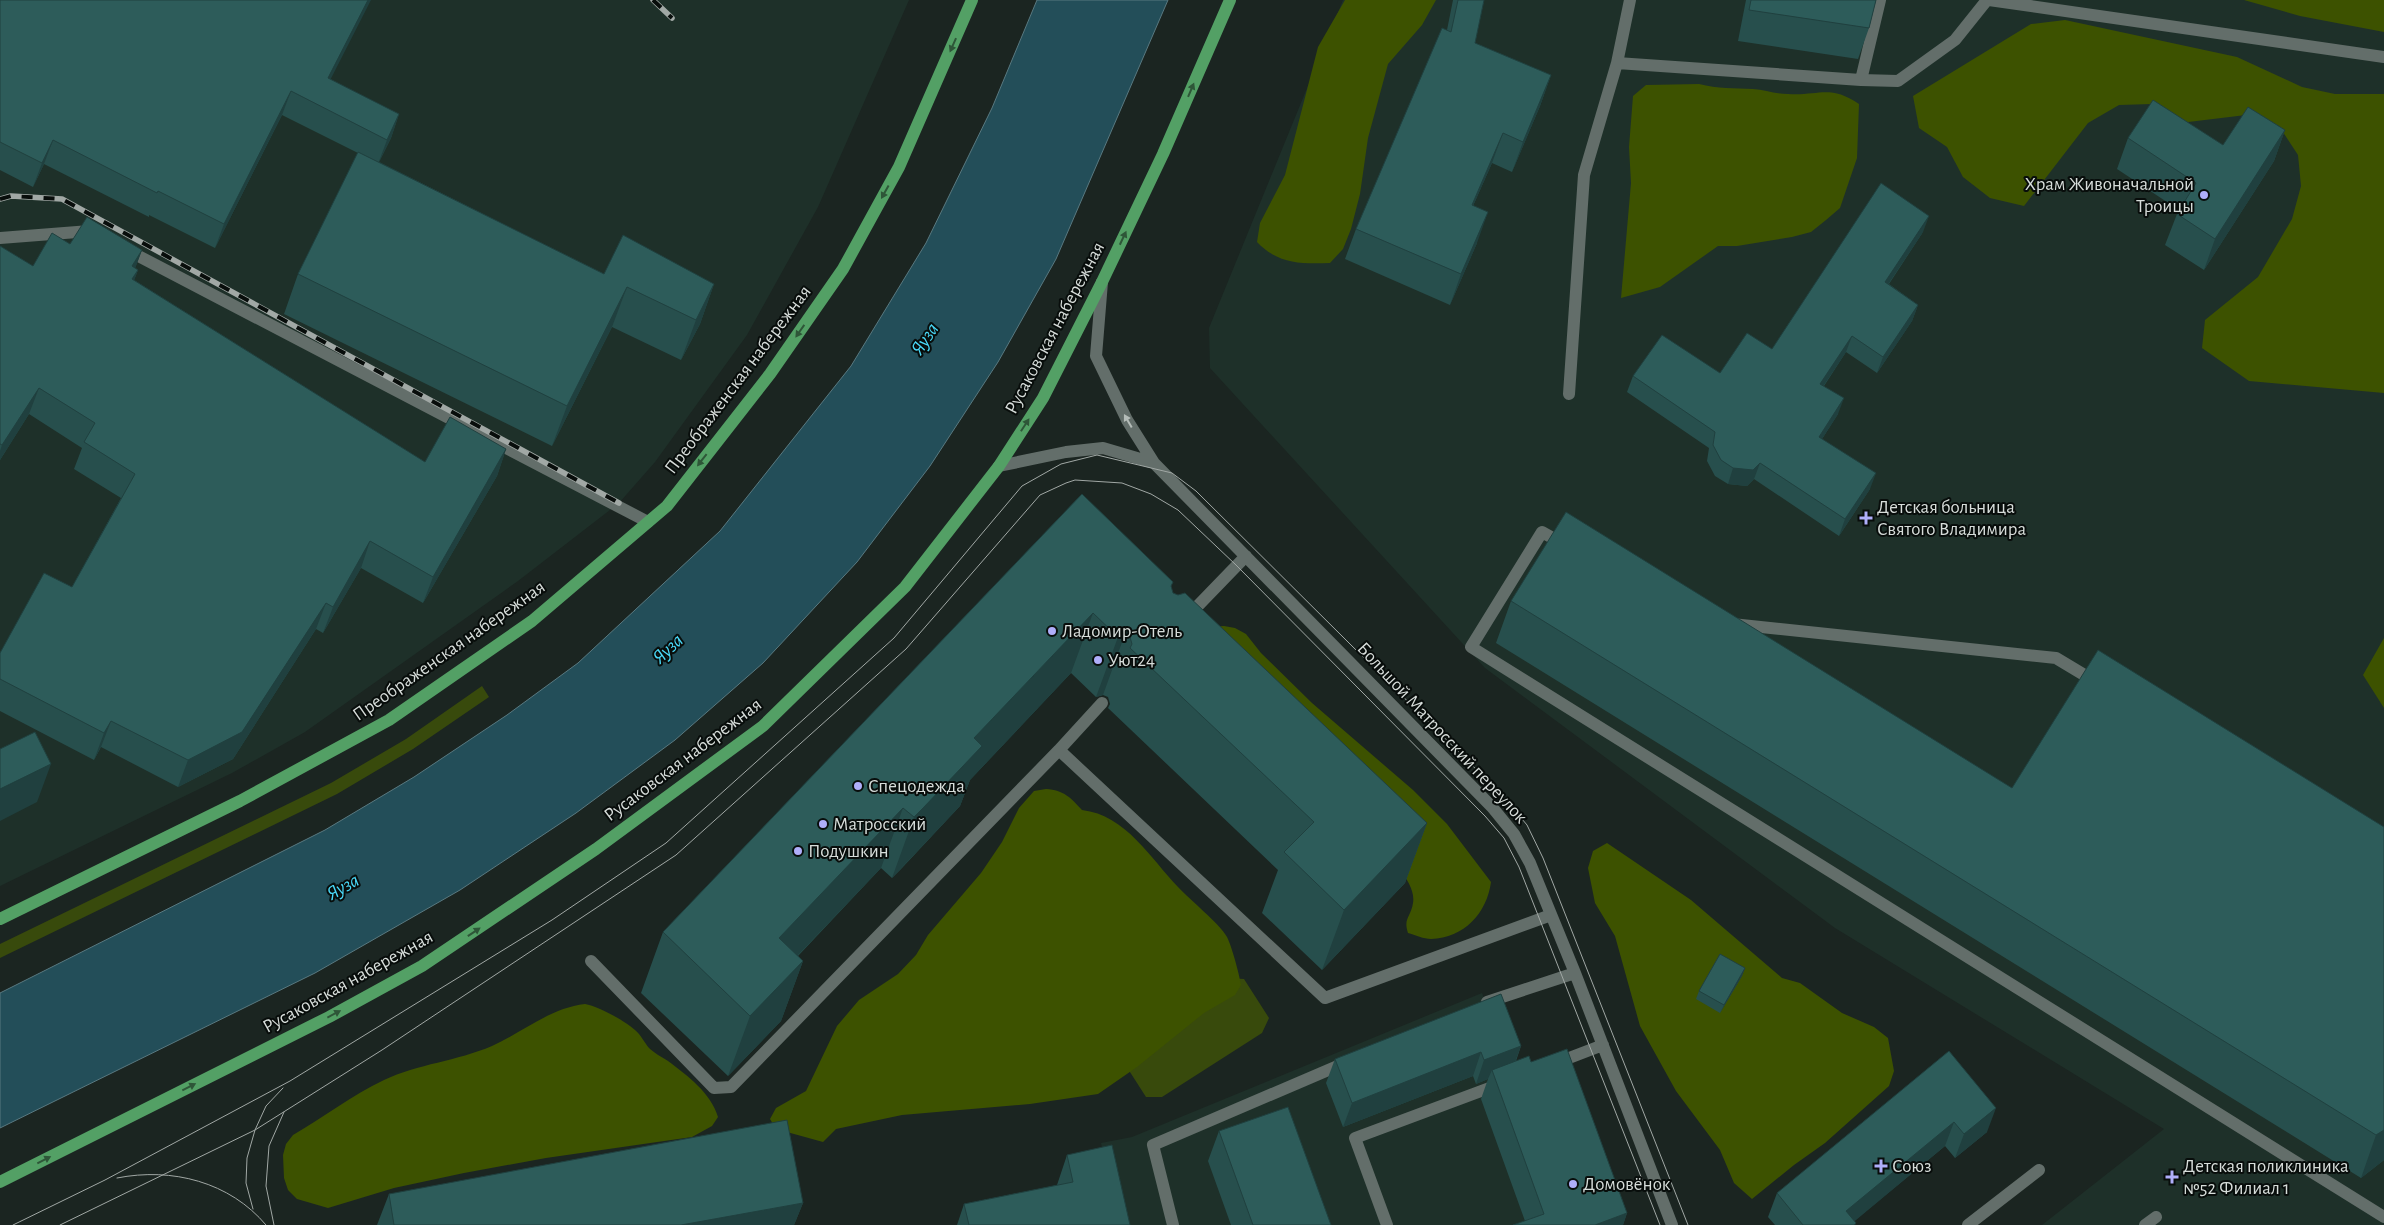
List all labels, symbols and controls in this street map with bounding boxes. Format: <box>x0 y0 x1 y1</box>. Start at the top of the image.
one-way arrow <box>948 38 956 52</box>
one-way arrow <box>1187 83 1195 97</box>
place label: Храм Живоначальной Троицы <box>2025 175 2194 216</box>
one-way arrow <box>881 185 889 200</box>
marker: Храм Живоначальной Троицы <box>2198 189 2210 201</box>
one-way arrow <box>1120 231 1128 245</box>
street label: Русаковская набережная <box>1002 239 1108 417</box>
street label: Преображенская набережная <box>661 282 815 478</box>
water label: Яуза <box>907 320 943 358</box>
one-way arrow <box>795 324 805 337</box>
one-way arrow <box>1124 415 1133 428</box>
one-way arrow <box>1021 419 1030 432</box>
one-way arrow <box>697 453 708 466</box>
place label: Детская больница Святого Владимира <box>1877 498 2027 539</box>
marker: Детская больница Святого Владимира <box>1859 511 1873 525</box>
street label: Преображенская набережная <box>349 577 549 725</box>
place label: Ладомир-Отель <box>1062 622 1182 641</box>
marker: Ладомир-Отель <box>1046 625 1058 637</box>
water label: Яуза <box>649 630 687 668</box>
street label: Большой Матросский переулок <box>1353 639 1531 827</box>
place label: Уют24 <box>1108 651 1155 670</box>
marker: Уют24 <box>1092 654 1104 666</box>
street label: Русаковская набережная <box>601 695 765 825</box>
place label: Спецодежда <box>868 777 965 796</box>
marker: Спецодежда <box>852 780 864 792</box>
place label: Матросский <box>833 815 926 834</box>
marker: Матросский <box>817 818 829 830</box>
place label: Подушкин <box>808 842 889 861</box>
marker: Подушкин <box>792 845 804 857</box>
water label: Яуза <box>323 870 363 904</box>
street label: Русаковская набережная <box>260 927 436 1037</box>
one-way arrow <box>467 927 481 937</box>
one-way arrow <box>327 1010 341 1018</box>
one-way arrow <box>182 1083 196 1091</box>
one-way arrow <box>36 1156 51 1164</box>
place label: Союз <box>1892 1157 1932 1176</box>
place label: Детская поликлиника №52 Филиал 1 <box>2183 1157 2349 1198</box>
marker: Союз <box>1874 1159 1888 1173</box>
marker: Детская поликлиника №52 Филиал 1 <box>2165 1170 2179 1184</box>
place label: Домовёнок <box>1583 1175 1671 1194</box>
marker: Домовёнок <box>1567 1178 1579 1190</box>

